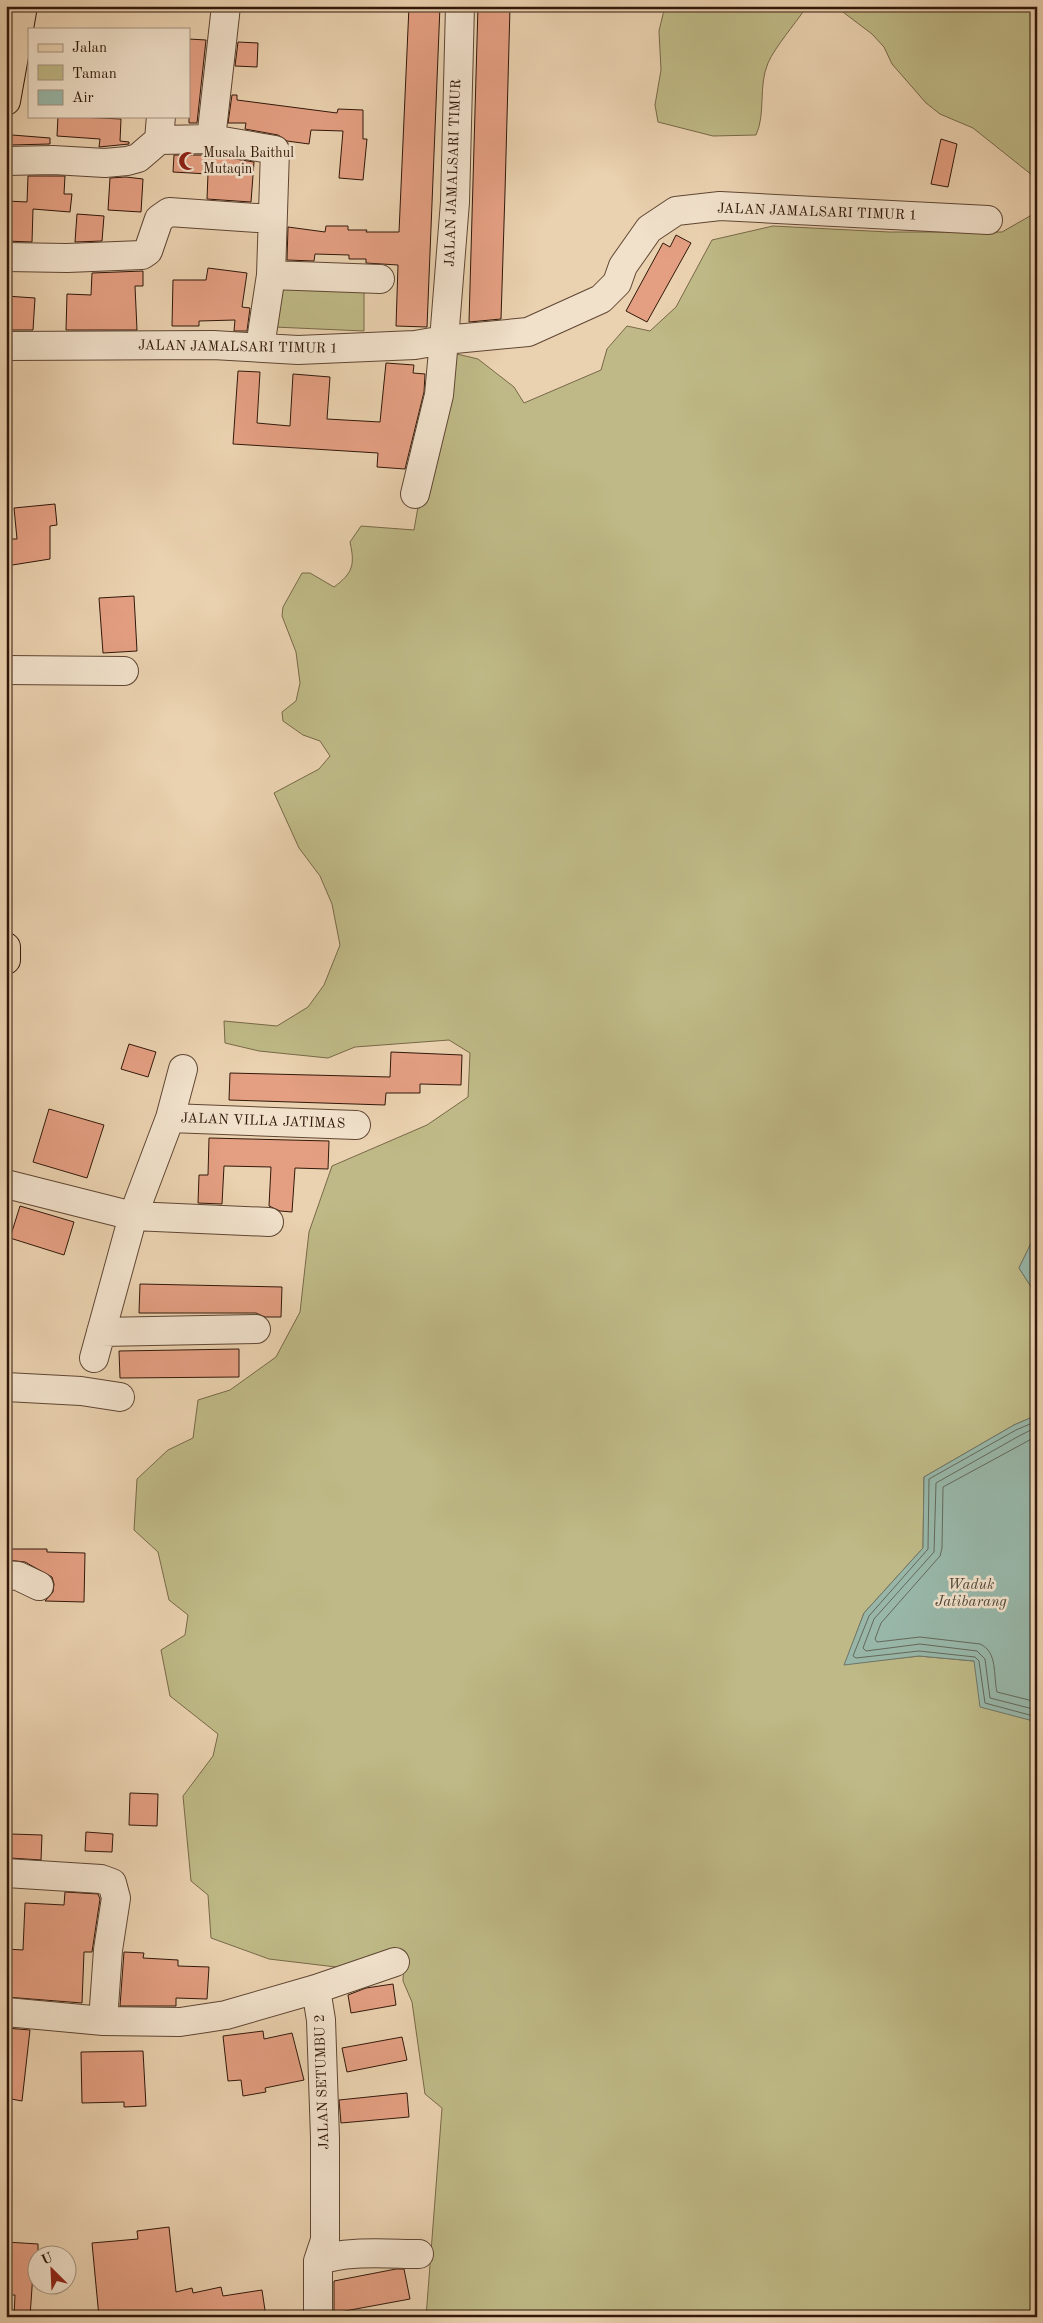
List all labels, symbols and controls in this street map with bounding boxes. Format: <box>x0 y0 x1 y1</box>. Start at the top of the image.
legend <box>28 28 190 118</box>
text: Jalan <box>72 41 107 56</box>
text: Taman <box>72 67 117 82</box>
street label: JALAN JAMALSARI TIMUR <box>443 79 463 267</box>
text: Air <box>72 91 94 106</box>
place label: Musala Baithul Mutaqin <box>203 146 294 176</box>
mosque icon: Musala Baithul Mutaqin <box>177 150 199 172</box>
street label: JALAN JAMALSARI TIMUR 1 <box>717 202 917 222</box>
street label: JALAN JAMALSARI TIMUR 1 <box>138 338 338 356</box>
street label: JALAN VILLA JATIMAS <box>181 1111 345 1131</box>
water label: Waduk Jatibarang <box>935 1578 1007 1610</box>
street label: JALAN SETUMBU 2 <box>313 2014 331 2150</box>
north arrow <box>28 2246 78 2296</box>
text: U <box>39 2250 55 2268</box>

